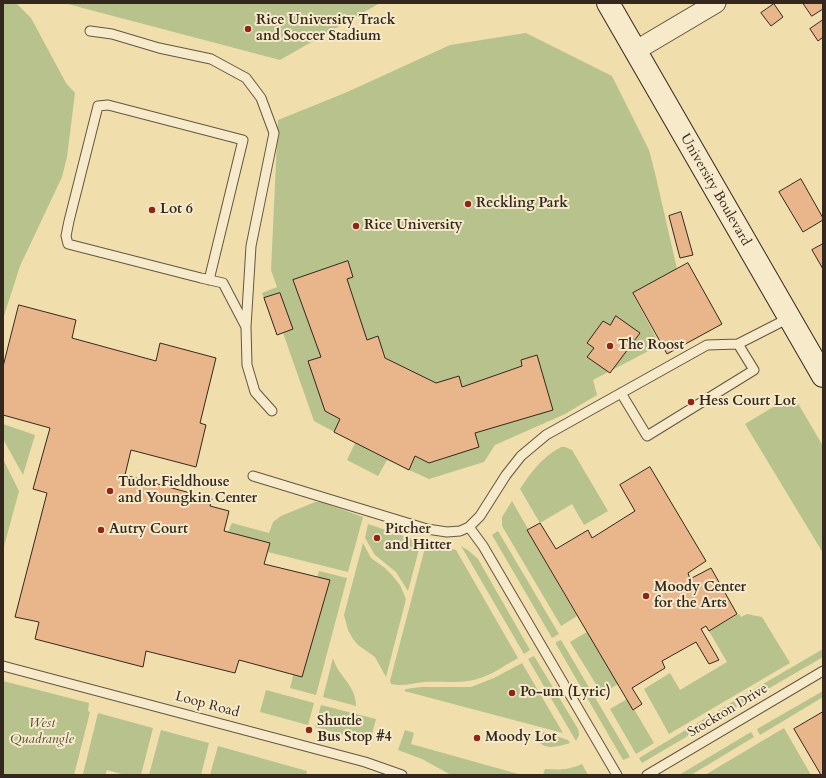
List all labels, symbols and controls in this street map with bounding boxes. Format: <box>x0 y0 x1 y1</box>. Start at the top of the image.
place label: Rice University Track and Soccer Stadium <box>256 13 395 46</box>
marker: Rice University Track and Soccer Stadium <box>243 24 253 34</box>
street label: University Boulevard <box>676 131 754 249</box>
place label: Reckling Park <box>476 196 568 212</box>
marker: Reckling Park <box>463 199 473 209</box>
place label: Lot 6 <box>160 202 193 218</box>
marker: Lot 6 <box>147 205 157 215</box>
place label: Rice University <box>364 218 463 234</box>
marker: Rice University <box>351 221 361 231</box>
place label: The Roost <box>618 338 684 354</box>
marker: The Roost <box>605 341 615 351</box>
place label: Hess Court Lot <box>699 394 796 410</box>
marker: Hess Court Lot <box>686 397 696 407</box>
place label: Tudor Fieldhouse and Youngkin Center <box>118 475 257 508</box>
marker: Tudor Fieldhouse and Youngkin Center <box>105 486 115 496</box>
place label: Autry Court <box>109 522 188 538</box>
place label: Pitcher and Hitter <box>385 522 451 554</box>
marker: Autry Court <box>96 525 106 535</box>
marker: Pitcher and Hitter <box>372 533 382 543</box>
place label: Moody Center for the Arts <box>654 580 746 612</box>
marker: Moody Center for the Arts <box>641 591 651 601</box>
street label: Stockton Drive <box>685 681 771 741</box>
place label: Po-um (Lyric) <box>520 685 611 701</box>
street label: Loop Road <box>173 688 241 722</box>
marker: Po-um (Lyric) <box>507 688 517 698</box>
place label: Shuttle Bus Stop #4 <box>317 714 392 746</box>
park label: West Quadrangle <box>10 716 74 748</box>
marker: Shuttle Bus Stop #4 <box>304 725 314 735</box>
place label: Moody Lot <box>485 730 557 746</box>
marker: Moody Lot <box>472 733 482 743</box>

